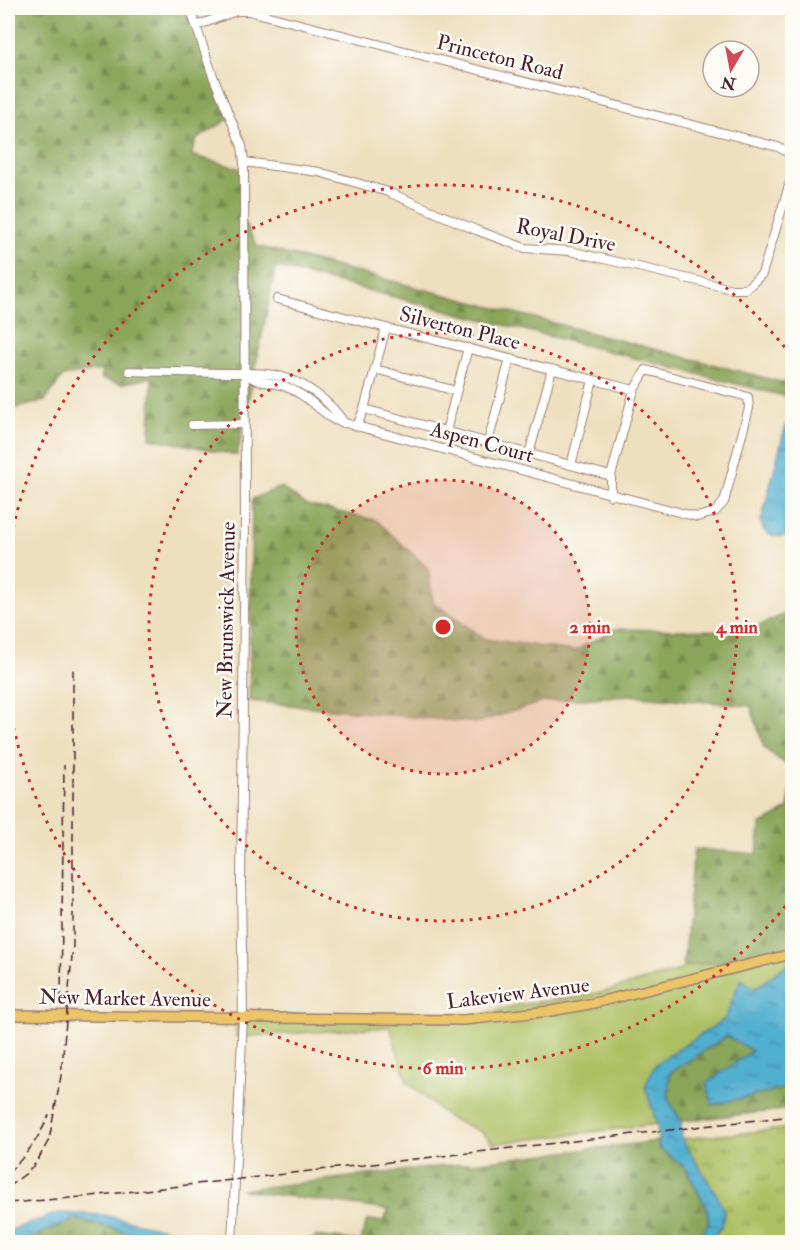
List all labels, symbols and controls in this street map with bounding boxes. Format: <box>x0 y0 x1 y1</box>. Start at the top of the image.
street label: Princeton Road <box>434 29 567 86</box>
north arrow <box>701 39 761 99</box>
text: N <box>719 72 738 94</box>
street label: Royal Drive <box>514 213 618 258</box>
street label: Silverton Place <box>397 300 523 357</box>
street label: Aspen Court <box>426 415 537 469</box>
street label: New Brunswick Avenue <box>211 521 242 719</box>
text: 2 min <box>570 616 611 639</box>
text: 4 min <box>715 616 758 639</box>
centre of rings <box>433 617 453 637</box>
street label: Lakeview Avenue <box>445 971 591 1016</box>
street label: New Market Avenue <box>39 984 211 1013</box>
text: 6 min <box>423 1057 464 1080</box>

